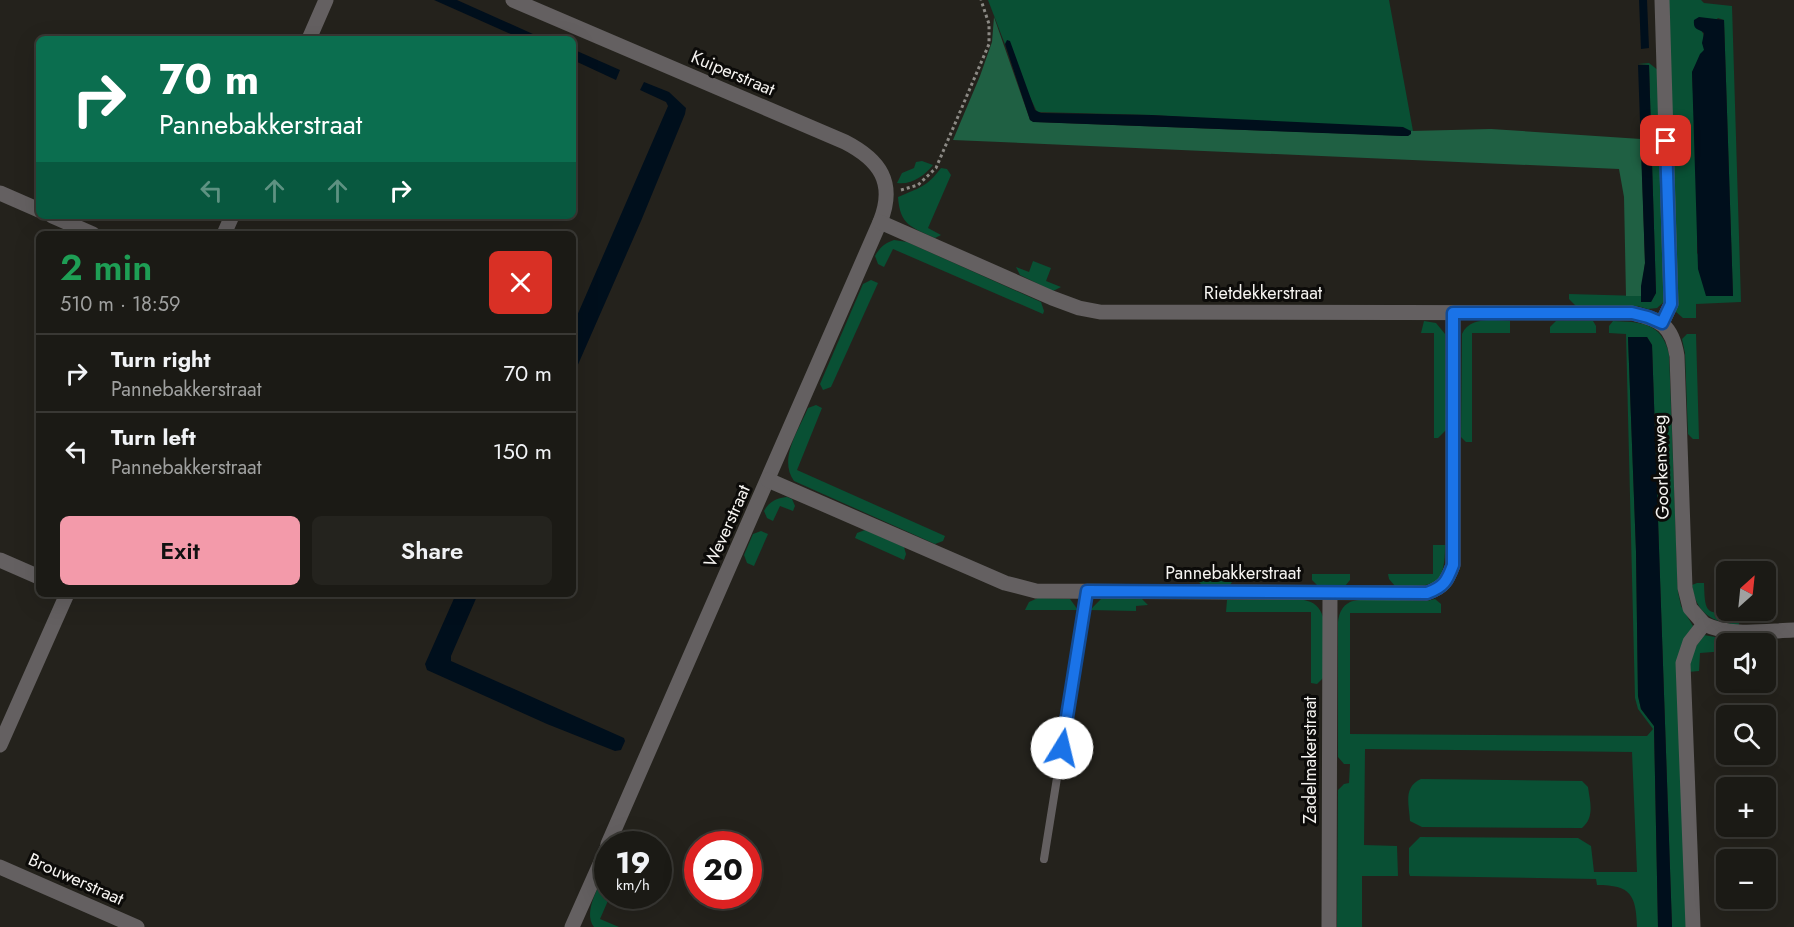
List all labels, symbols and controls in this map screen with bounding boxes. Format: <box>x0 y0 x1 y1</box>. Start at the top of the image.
street label: Kuiperstraat <box>687 44 780 103</box>
text: 70 m <box>159 49 259 110</box>
icon: right <box>60 60 138 138</box>
text: Pannebakkerstraat <box>159 105 362 144</box>
pin <box>1640 115 1691 166</box>
icon: arrive <box>1649 124 1682 157</box>
icon: left <box>195 174 228 207</box>
icon: ahead <box>258 174 291 207</box>
icon: ahead <box>321 174 354 207</box>
icon: right <box>384 174 417 207</box>
text: 2 min <box>60 241 152 293</box>
button: close <box>489 251 552 314</box>
street label: Rietdekkerstraat <box>1204 280 1323 306</box>
text: 510 m · 18:59 <box>60 290 181 319</box>
text: Turn right <box>111 343 211 375</box>
icon: right <box>60 357 93 390</box>
text: 70 m <box>503 357 552 389</box>
text: Pannebakkerstraat <box>111 375 262 404</box>
street label: Goorkensweg <box>1646 414 1676 520</box>
text: Turn left <box>111 421 196 453</box>
icon: left <box>60 435 93 468</box>
text: 150 m <box>493 435 552 467</box>
text: Pannebakkerstraat <box>111 453 262 482</box>
street label: Weverstraat <box>697 480 757 571</box>
button: Exit <box>60 516 300 585</box>
button: Share <box>312 516 552 585</box>
street label: Pannebakkerstraat <box>1165 560 1301 586</box>
north arrow <box>1716 561 1776 621</box>
map controls <box>1716 561 1776 909</box>
button: sound <box>1716 633 1776 693</box>
street label: Zadelmakerstraat <box>1297 696 1323 824</box>
button: search <box>1716 705 1776 765</box>
position arrow <box>1030 716 1094 780</box>
button: + <box>1716 777 1776 837</box>
speed limit sign: 20 <box>684 831 762 909</box>
text: 19 <box>615 841 651 884</box>
street label: Brouwerstraat <box>24 846 129 912</box>
button: − <box>1716 849 1776 909</box>
text: km/h <box>616 874 650 896</box>

